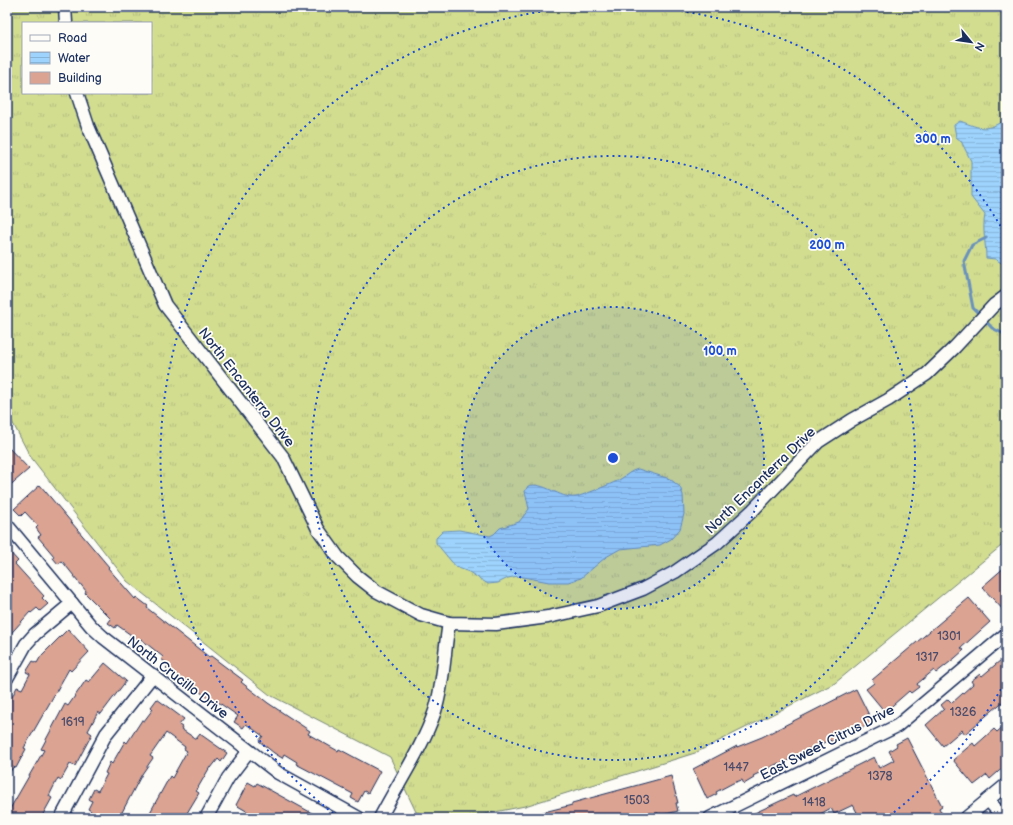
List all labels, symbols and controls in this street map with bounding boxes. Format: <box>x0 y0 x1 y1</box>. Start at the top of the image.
legend <box>22 22 152 94</box>
north arrow <box>951 22 991 62</box>
text: Road <box>58 31 87 46</box>
text: N <box>972 40 987 53</box>
text: Water <box>58 51 90 66</box>
text: Building <box>58 71 102 86</box>
text: 300 m <box>915 132 951 147</box>
text: 200 m <box>809 238 845 253</box>
street label: North Encanterra Drive <box>195 324 298 450</box>
text: 100 m <box>703 344 737 359</box>
street label: North Encanterra Drive <box>702 423 819 537</box>
centre of rings <box>606 451 620 465</box>
house number: 1301 <box>937 629 961 644</box>
street label: North Crucillo Drive <box>124 633 232 722</box>
house number: 1317 <box>916 650 938 665</box>
street label: East Sweet Citrus Drive <box>757 701 897 784</box>
house number: 1326 <box>950 705 976 720</box>
house number: 1619 <box>61 715 85 730</box>
house number: 1447 <box>723 760 749 775</box>
house number: 1378 <box>868 769 892 784</box>
house number: 1503 <box>624 793 650 808</box>
house number: 1418 <box>802 795 826 810</box>

